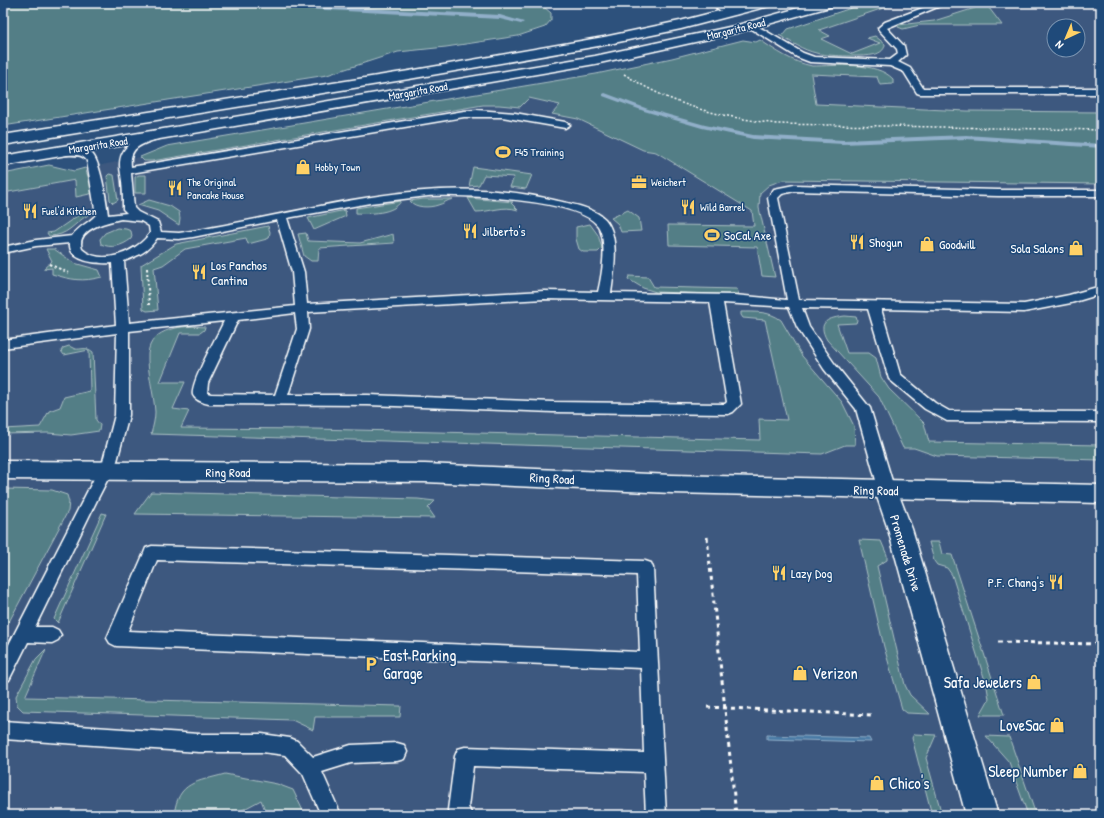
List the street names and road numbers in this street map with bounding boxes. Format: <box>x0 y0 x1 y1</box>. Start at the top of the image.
street label: Margarita Road <box>705 15 767 43</box>
street label: Margarita Road <box>387 79 449 103</box>
street label: Margarita Road <box>67 133 129 157</box>
street label: Ring Road <box>206 463 250 481</box>
street label: Ring Road <box>529 468 575 488</box>
street label: Ring Road <box>853 481 899 499</box>
street label: Promenade Drive <box>886 513 926 593</box>

